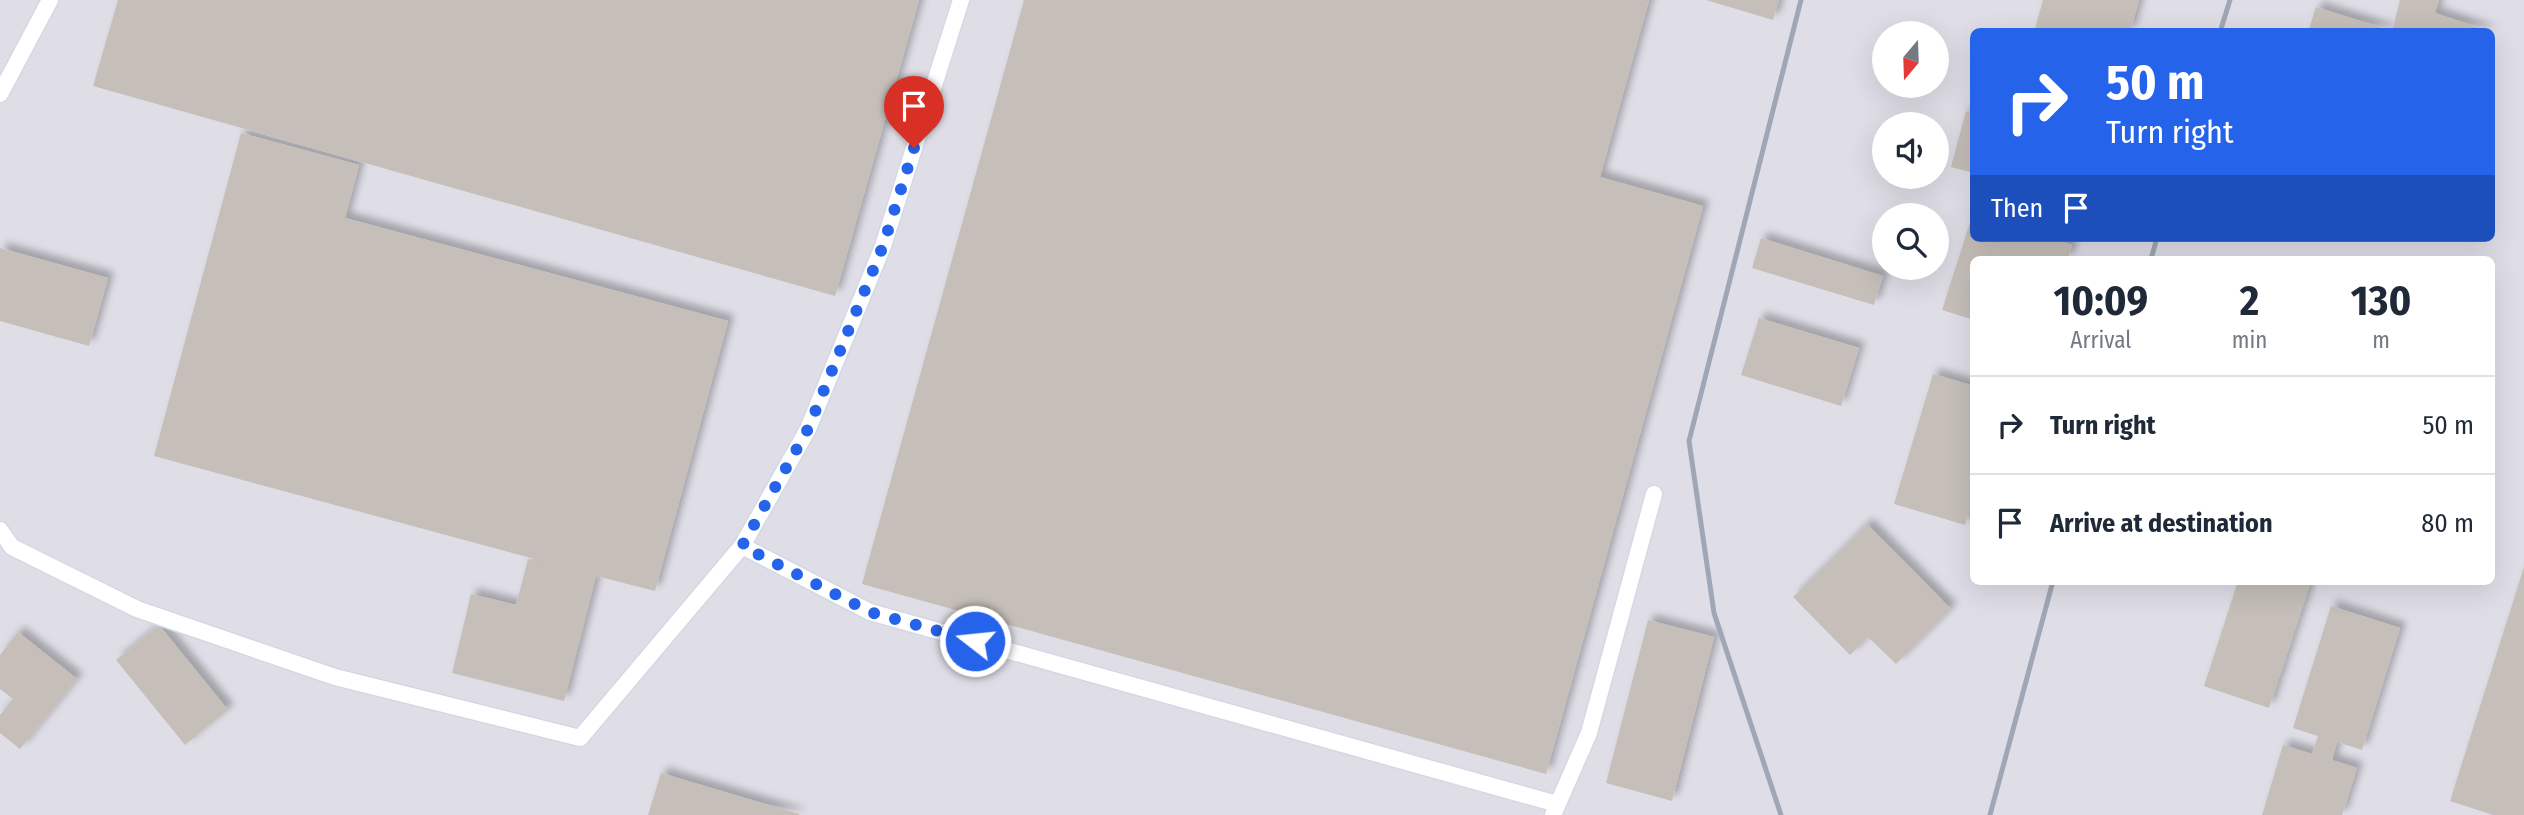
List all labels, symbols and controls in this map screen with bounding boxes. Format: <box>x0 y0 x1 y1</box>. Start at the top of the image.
north arrow <box>1872 21 1950 98</box>
map controls <box>1872 21 1949 280</box>
text: 50 m <box>2106 53 2204 112</box>
icon: right <box>1991 56 2082 147</box>
pin <box>884 76 944 148</box>
icon: arrive <box>895 87 933 125</box>
button: sound <box>1872 112 1949 189</box>
text: Turn right <box>2106 113 2233 151</box>
icon: arrive <box>2057 189 2095 227</box>
text: Then <box>1991 193 2043 224</box>
button: search <box>1872 203 1949 280</box>
text: 10:09 <box>2054 276 2148 326</box>
text: 2 <box>2240 276 2259 326</box>
text: 130 <box>2351 276 2411 326</box>
text: Arrival <box>2070 326 2131 354</box>
text: min <box>2232 326 2267 354</box>
text: m <box>2372 326 2390 354</box>
icon: right <box>1991 406 2029 444</box>
text: Turn right <box>2050 410 2156 441</box>
text: 50 m <box>2422 410 2474 441</box>
icon: arrive <box>1991 504 2029 542</box>
text: Arrive at destination <box>2050 508 2273 539</box>
text: 80 m <box>2421 508 2474 539</box>
position arrow <box>938 604 1012 678</box>

